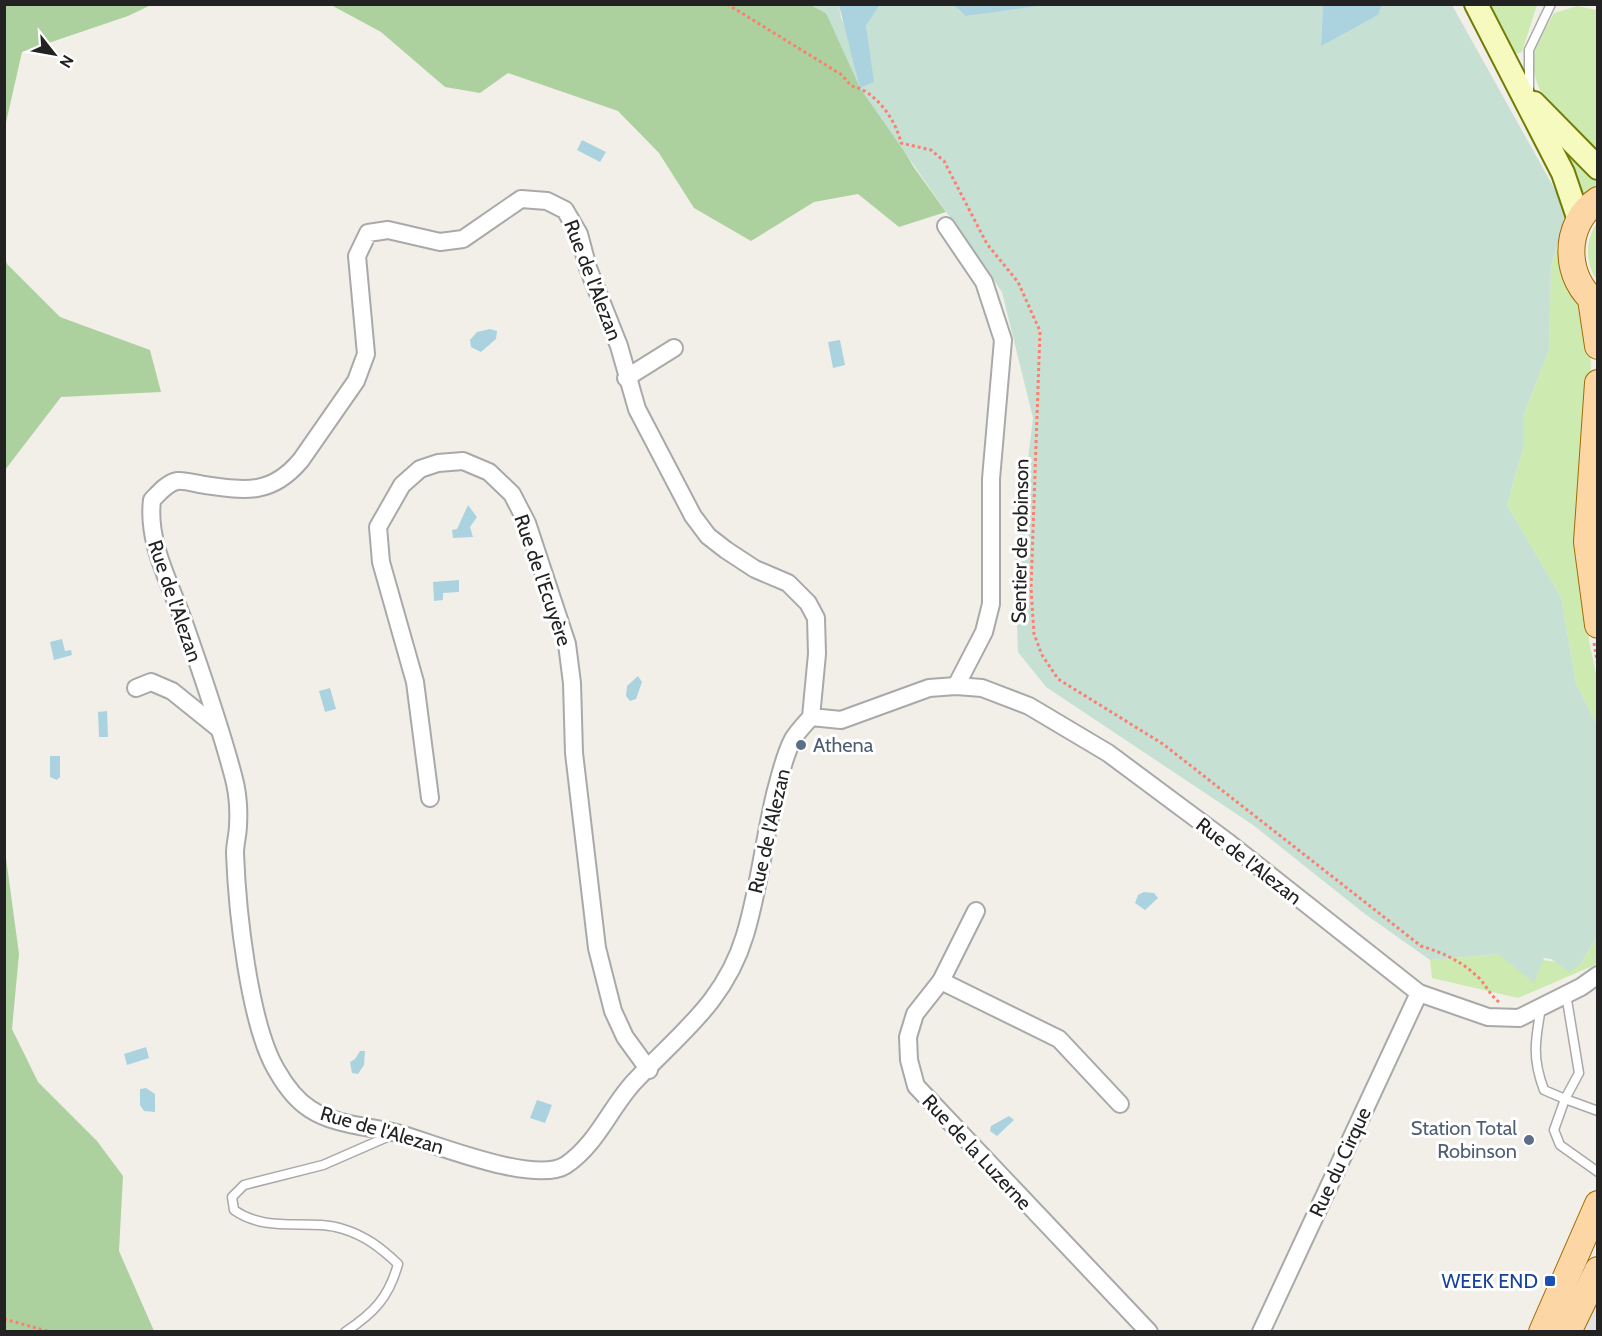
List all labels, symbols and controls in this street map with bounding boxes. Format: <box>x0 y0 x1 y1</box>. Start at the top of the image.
north arrow <box>24 24 84 84</box>
text: N <box>55 52 77 71</box>
street label: Rue de l'Alezan <box>559 216 627 344</box>
street label: Sentier de robinson <box>1007 458 1033 624</box>
street label: Rue de l'Ecuyère <box>509 511 577 649</box>
street label: Rue de l'Alezan <box>143 537 207 665</box>
place label: Athena <box>813 733 874 757</box>
marker: Athena <box>794 738 808 752</box>
street label: Rue de l'Alezan <box>743 766 795 896</box>
street label: Rue de l'Alezan <box>1191 812 1307 910</box>
street label: Rue de la Luzerne <box>917 1089 1037 1215</box>
street label: Rue de l'Alezan <box>318 1101 446 1159</box>
street label: Rue du Cirque <box>1304 1103 1376 1221</box>
place label: Station Total Robinson <box>1411 1116 1517 1163</box>
marker: Station Total Robinson <box>1522 1133 1536 1147</box>
place label: WEEK END <box>1441 1269 1538 1293</box>
marker: WEEK END <box>1543 1274 1557 1288</box>

